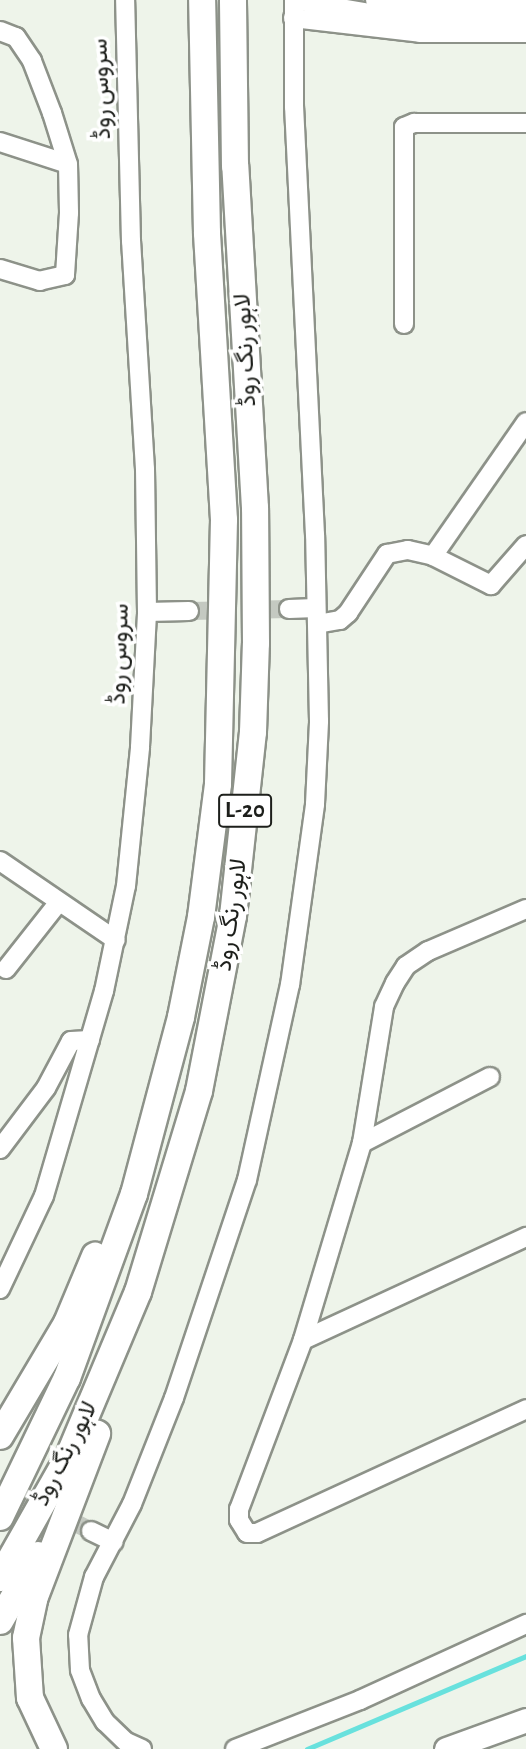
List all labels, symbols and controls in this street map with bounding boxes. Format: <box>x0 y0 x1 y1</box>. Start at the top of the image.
street label: سروس روڈ <box>86 38 118 140</box>
street label: لاہور رنگ روڈ <box>229 293 263 407</box>
street label: سروس روڈ <box>104 603 136 705</box>
road number: L-20 <box>217 792 273 831</box>
street label: لاہور رنگ روڈ <box>210 857 254 973</box>
street label: لاہور رنگ روڈ <box>27 1397 105 1511</box>

